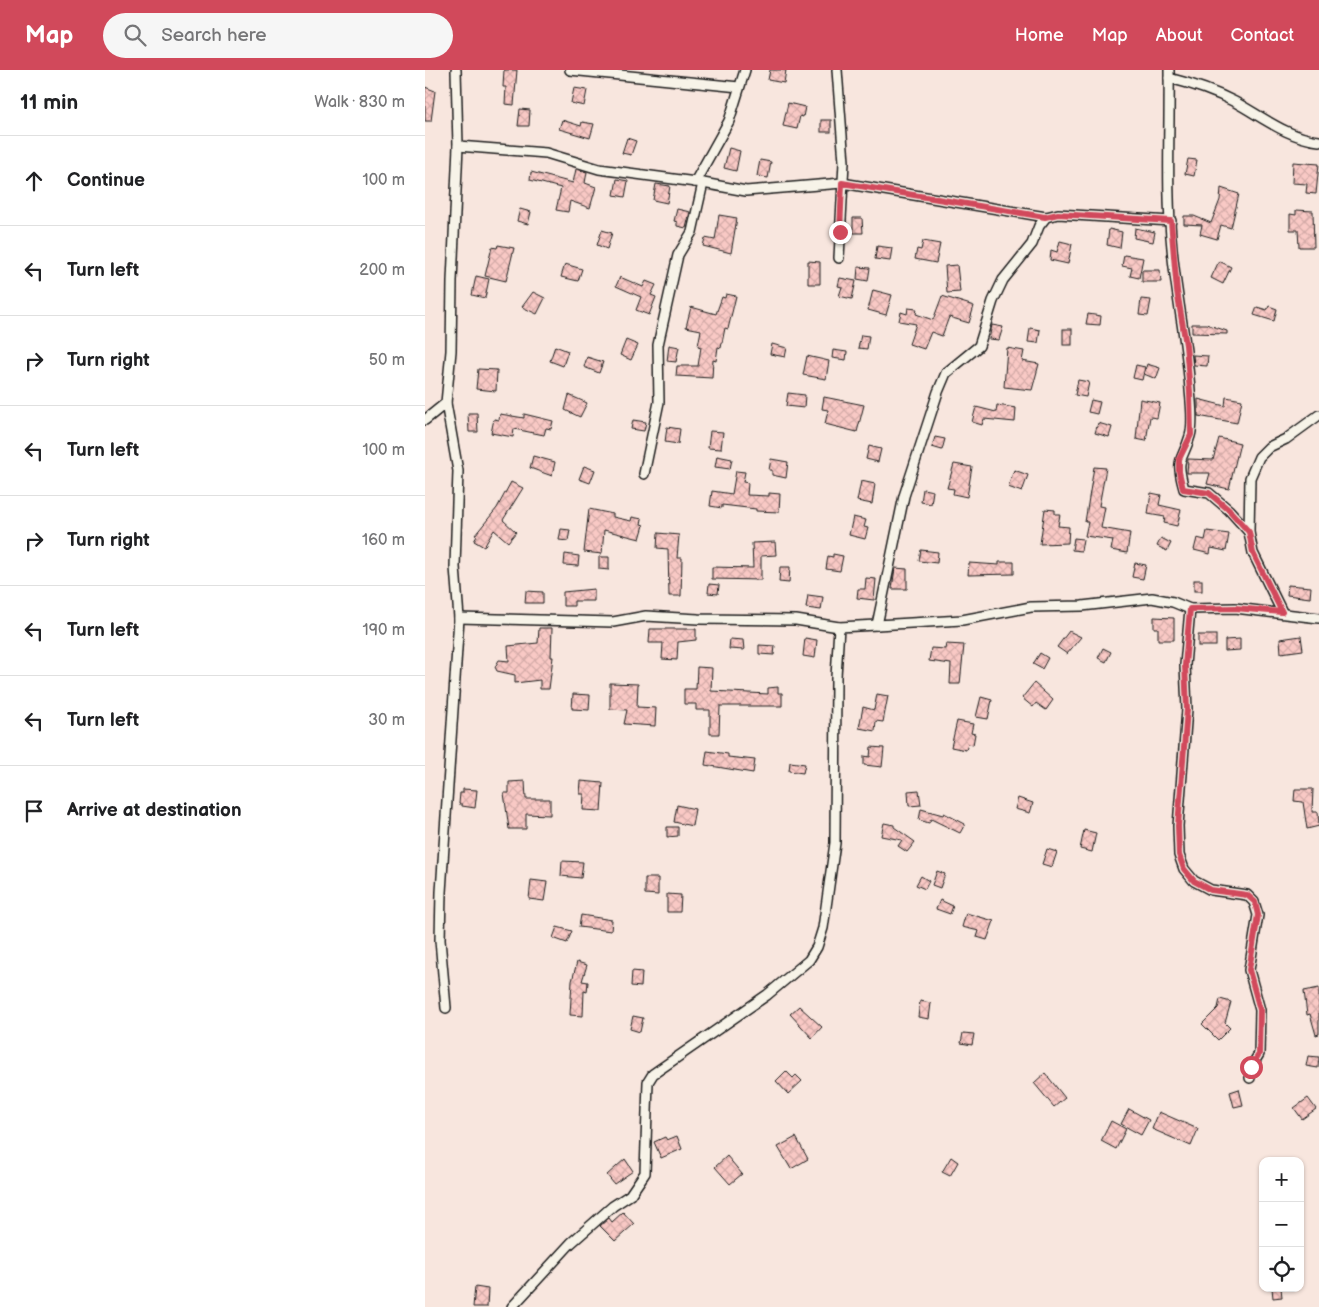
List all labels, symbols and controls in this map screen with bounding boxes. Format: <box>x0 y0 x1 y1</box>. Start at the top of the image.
search box <box>103 13 453 58</box>
text: Map <box>25 21 73 50</box>
icon: search <box>121 21 149 49</box>
text: Search here <box>161 24 267 47</box>
text: Home <box>1015 25 1064 46</box>
text: Map <box>1092 25 1128 46</box>
text: About <box>1156 25 1203 46</box>
text: Contact <box>1231 25 1294 46</box>
text: 11 min <box>20 90 78 115</box>
text: Walk · 830 m <box>314 93 405 112</box>
icon: ahead <box>20 167 48 195</box>
text: Continue <box>67 169 145 192</box>
text: 100 m <box>362 171 405 190</box>
route end <box>829 221 852 244</box>
icon: left <box>20 257 48 285</box>
text: Turn left <box>67 259 139 282</box>
text: 200 m <box>359 261 405 280</box>
icon: right <box>20 347 48 375</box>
text: Turn right <box>67 349 150 372</box>
text: 50 m <box>369 351 405 370</box>
icon: left <box>20 437 48 465</box>
text: Turn left <box>67 439 139 462</box>
text: 100 m <box>362 441 405 460</box>
icon: right <box>20 527 48 555</box>
text: Turn right <box>67 529 150 552</box>
text: 160 m <box>362 531 405 550</box>
icon: left <box>20 617 48 645</box>
text: Turn left <box>67 619 139 642</box>
text: 190 m <box>363 621 405 640</box>
icon: left <box>20 707 48 735</box>
text: Turn left <box>67 709 139 732</box>
text: 30 m <box>368 711 405 730</box>
icon: arrive <box>20 797 48 825</box>
text: Arrive at destination <box>67 799 242 822</box>
route start <box>1240 1056 1263 1079</box>
map controls <box>1259 1157 1304 1292</box>
button: + <box>1259 1157 1304 1202</box>
button: − <box>1259 1202 1304 1247</box>
button: locate <box>1259 1247 1304 1292</box>

